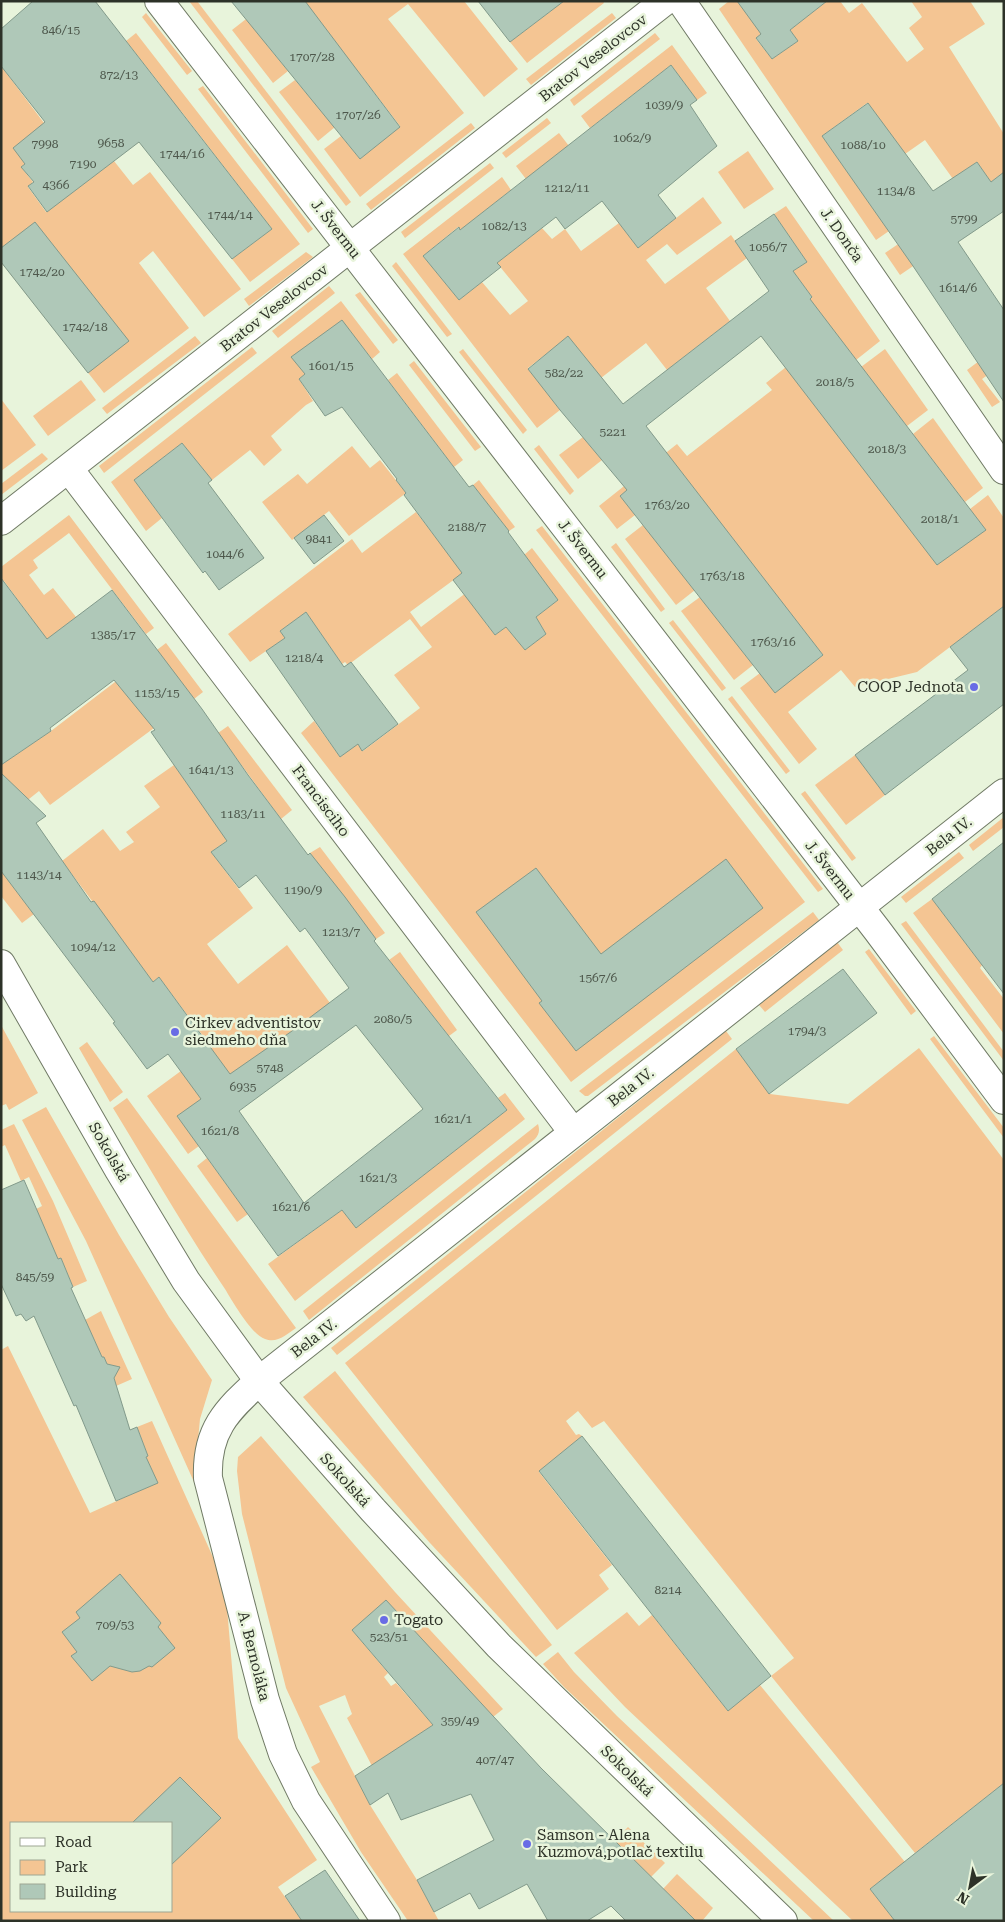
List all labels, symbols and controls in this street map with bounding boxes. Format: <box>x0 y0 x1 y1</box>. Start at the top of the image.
street label: Bratov Veselovcov <box>536 10 651 106</box>
house number: 846/15 <box>42 23 81 37</box>
house number: 1707/28 <box>289 50 335 64</box>
house number: 872/13 <box>100 68 139 82</box>
house number: 1039/9 <box>645 98 684 112</box>
house number: 1707/26 <box>335 108 381 122</box>
house number: 1062/9 <box>613 131 652 145</box>
house number: 9658 <box>98 136 125 150</box>
house number: 7998 <box>32 137 59 151</box>
house number: 1088/10 <box>840 138 886 152</box>
house number: 1744/16 <box>159 147 205 161</box>
house number: 7190 <box>70 157 97 171</box>
house number: 4366 <box>43 178 70 192</box>
house number: 1212/11 <box>544 181 590 195</box>
house number: 1134/8 <box>877 184 916 198</box>
street label: J. Švermu <box>307 196 365 263</box>
street label: J. Donča <box>817 204 867 266</box>
house number: 1744/14 <box>207 208 253 222</box>
house number: 5799 <box>951 212 978 226</box>
house number: 1082/13 <box>481 219 527 233</box>
house number: 1056/7 <box>749 240 788 254</box>
street label: Bratov Veselovcov <box>217 260 332 356</box>
house number: 1742/20 <box>19 265 65 279</box>
house number: 1614/6 <box>939 281 978 295</box>
house number: 1742/18 <box>62 320 108 334</box>
house number: 1601/15 <box>308 359 354 373</box>
house number: 582/22 <box>545 366 584 380</box>
house number: 2018/5 <box>816 375 855 389</box>
house number: 5221 <box>600 425 627 439</box>
house number: 2018/3 <box>868 442 907 456</box>
house number: 1763/20 <box>644 498 690 512</box>
house number: 2018/1 <box>921 512 960 526</box>
street label: J. Švermu <box>554 516 612 583</box>
house number: 2188/7 <box>448 520 487 534</box>
house number: 9841 <box>306 532 333 546</box>
house number: 1044/6 <box>206 547 245 561</box>
house number: 1763/18 <box>699 569 745 583</box>
house number: 1385/17 <box>90 628 136 642</box>
house number: 1763/16 <box>750 635 796 649</box>
house number: 1218/4 <box>285 651 324 665</box>
place label: COOP Jednota <box>857 678 964 696</box>
marker: COOP Jednota <box>968 681 980 693</box>
house number: 1153/15 <box>134 686 180 700</box>
street label: Francisciho <box>288 762 354 840</box>
house number: 1641/13 <box>188 763 234 777</box>
house number: 1183/11 <box>220 807 266 821</box>
street label: Bela IV. <box>922 812 976 860</box>
street label: J. Švermu <box>801 837 859 904</box>
house number: 1143/14 <box>16 868 62 882</box>
house number: 1190/9 <box>284 883 323 897</box>
house number: 1213/7 <box>322 925 361 939</box>
house number: 1094/12 <box>70 940 116 954</box>
house number: 1567/6 <box>579 971 618 985</box>
house number: 2080/5 <box>374 1012 413 1026</box>
place label: Cirkev adventistov siedmeho dňa <box>185 1014 321 1049</box>
house number: 1794/3 <box>788 1024 827 1038</box>
marker: Cirkev adventistov siedmeho dňa <box>169 1026 181 1038</box>
house number: 5748 <box>257 1061 284 1075</box>
street label: Bela IV. <box>604 1063 658 1111</box>
house number: 6935 <box>230 1080 257 1094</box>
house number: 1621/1 <box>434 1112 473 1126</box>
street label: Sokolská <box>85 1119 133 1185</box>
house number: 1621/8 <box>201 1124 240 1138</box>
house number: 1621/3 <box>359 1171 398 1185</box>
house number: 1621/6 <box>272 1200 311 1214</box>
house number: 845/59 <box>16 1270 55 1284</box>
street label: Bela IV. <box>287 1314 341 1362</box>
street label: Sokolská <box>316 1449 374 1511</box>
house number: 8214 <box>655 1583 682 1597</box>
street label: A. Bernoláka <box>234 1609 274 1703</box>
place label: Togato <box>394 1611 443 1629</box>
marker: Togato <box>378 1614 390 1626</box>
house number: 709/53 <box>96 1618 135 1632</box>
house number: 523/51 <box>370 1630 409 1644</box>
house number: 359/49 <box>441 1714 480 1728</box>
street label: Sokolská <box>597 1742 657 1800</box>
house number: 407/47 <box>476 1753 515 1767</box>
legend <box>10 1822 172 1912</box>
place label: Samson - Alena Kuzmová,potlač textilu <box>537 1826 704 1861</box>
text: Road <box>55 1833 92 1851</box>
marker: Samson - Alena Kuzmová,potlač textilu <box>521 1838 533 1850</box>
text: Park <box>55 1858 89 1876</box>
north arrow <box>945 1862 995 1912</box>
text: Building <box>55 1883 117 1901</box>
text: N <box>954 1888 972 1908</box>

